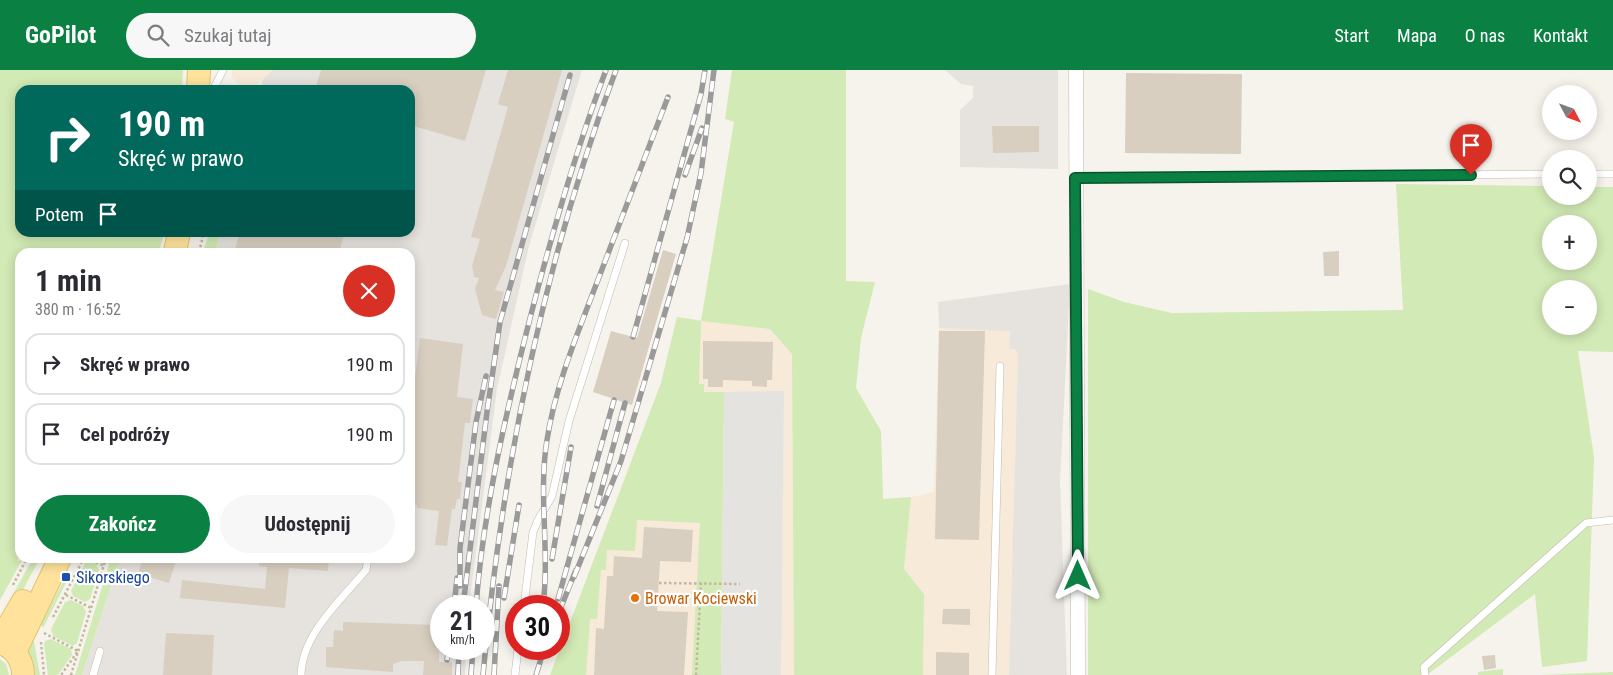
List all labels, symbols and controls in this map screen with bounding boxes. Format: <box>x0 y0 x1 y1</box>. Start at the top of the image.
search box <box>126 13 476 58</box>
text: GoPilot <box>25 21 96 49</box>
icon: search <box>144 21 172 49</box>
text: Szukaj tutaj <box>184 24 271 47</box>
text: Start <box>1335 25 1369 46</box>
text: Mapa <box>1397 25 1437 46</box>
text: O nas <box>1465 25 1505 46</box>
text: Kontakt <box>1533 25 1588 46</box>
north arrow <box>1542 85 1598 140</box>
map controls <box>1542 85 1597 335</box>
text: 190 m <box>118 104 205 145</box>
icon: right <box>35 105 100 170</box>
pin <box>1450 124 1492 175</box>
icon: arrive <box>1457 131 1485 159</box>
text: Skręć w prawo <box>118 146 244 171</box>
button: search <box>1542 150 1597 205</box>
icon: arrive <box>94 200 122 228</box>
text: Potem <box>35 203 84 226</box>
button: + <box>1542 215 1597 270</box>
text: 1 min <box>35 263 102 298</box>
button: close <box>343 265 395 317</box>
button: − <box>1542 280 1597 335</box>
text: 380 m · 16:52 <box>35 300 121 319</box>
icon: right <box>37 350 65 378</box>
text: Skręć w prawo <box>80 353 190 376</box>
text: 190 m <box>346 353 393 376</box>
icon: arrive <box>37 420 65 448</box>
text: Cel podróży <box>80 423 170 446</box>
text: 190 m <box>346 423 393 446</box>
button: Zakończ <box>35 495 210 553</box>
button: Udostępnij <box>220 495 395 553</box>
position arrow <box>1051 549 1103 601</box>
place label: Sikorskiego <box>76 568 150 587</box>
marker: Sikorskiego <box>60 571 72 583</box>
place label: Browar Kociewski <box>645 589 757 608</box>
marker: Browar Kociewski <box>629 592 641 604</box>
speed limit sign: 30 <box>505 595 570 660</box>
text: 21 <box>450 607 475 636</box>
text: km/h <box>450 633 475 647</box>

